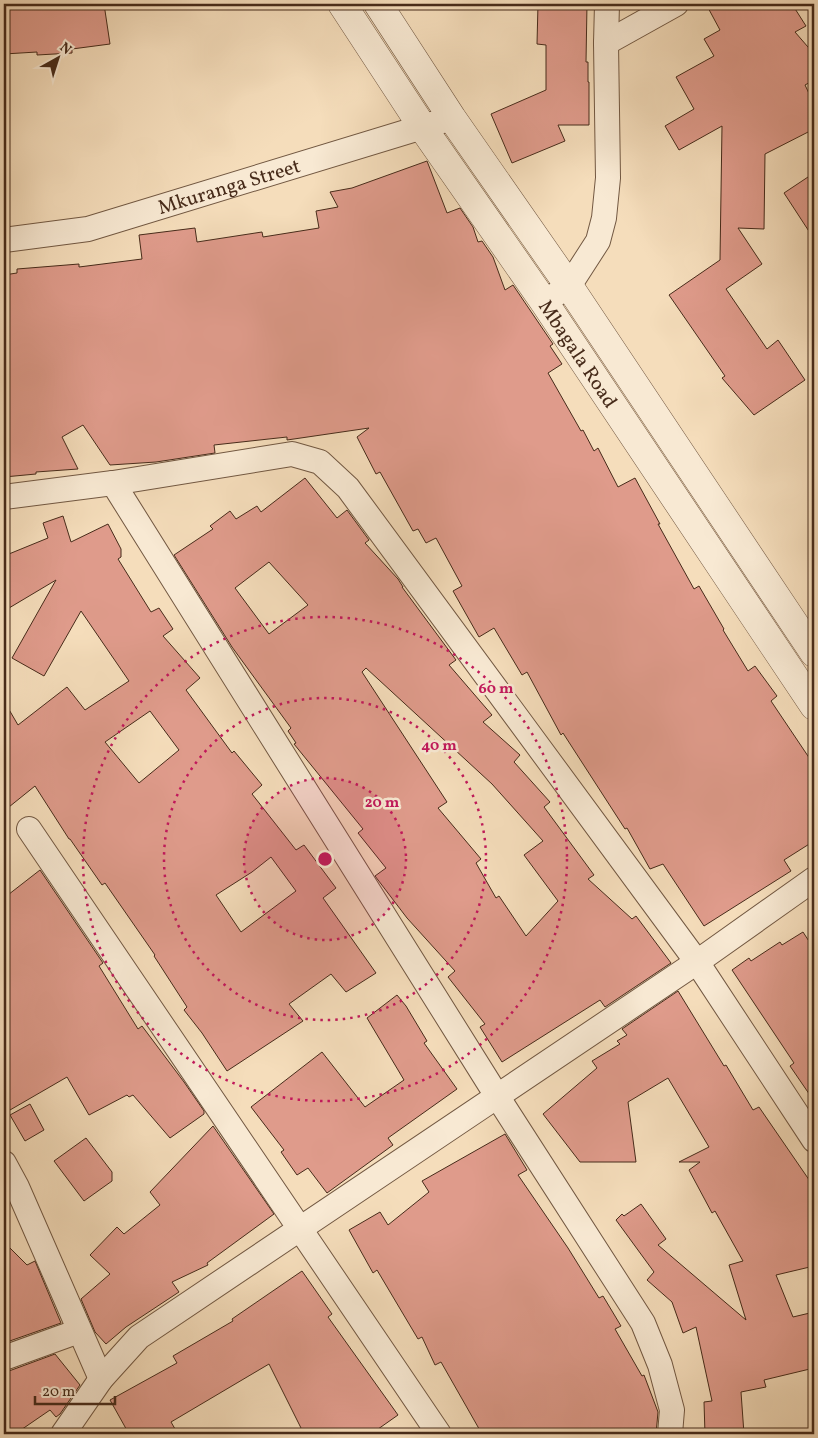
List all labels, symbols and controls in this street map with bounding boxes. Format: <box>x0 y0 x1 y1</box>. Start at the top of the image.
north arrow <box>32 32 82 82</box>
text: N <box>55 38 75 60</box>
street label: Mkuranga Street <box>155 153 304 223</box>
street label: Mbagala Road <box>530 295 623 414</box>
text: 60 m <box>479 679 514 700</box>
text: 40 m <box>421 736 457 757</box>
text: 20 m <box>365 793 400 814</box>
centre of rings <box>316 850 334 868</box>
scale bar <box>35 1373 115 1405</box>
text: 20 m <box>42 1382 75 1403</box>

